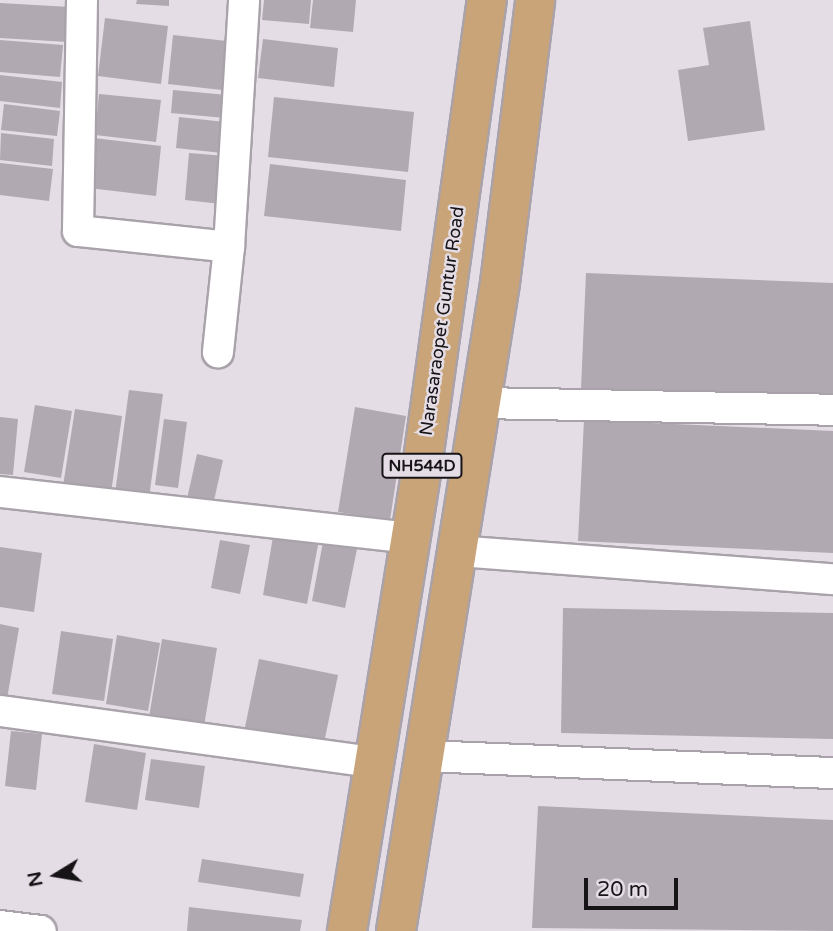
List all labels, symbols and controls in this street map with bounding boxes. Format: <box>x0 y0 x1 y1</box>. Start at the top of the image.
street label: Narasaraopet Guntur Road <box>415 205 469 437</box>
road number: NH544D <box>380 453 464 478</box>
north arrow <box>21 840 91 910</box>
scale bar <box>588 864 682 908</box>
text: N <box>23 869 48 889</box>
text: 20 m <box>597 877 648 902</box>

